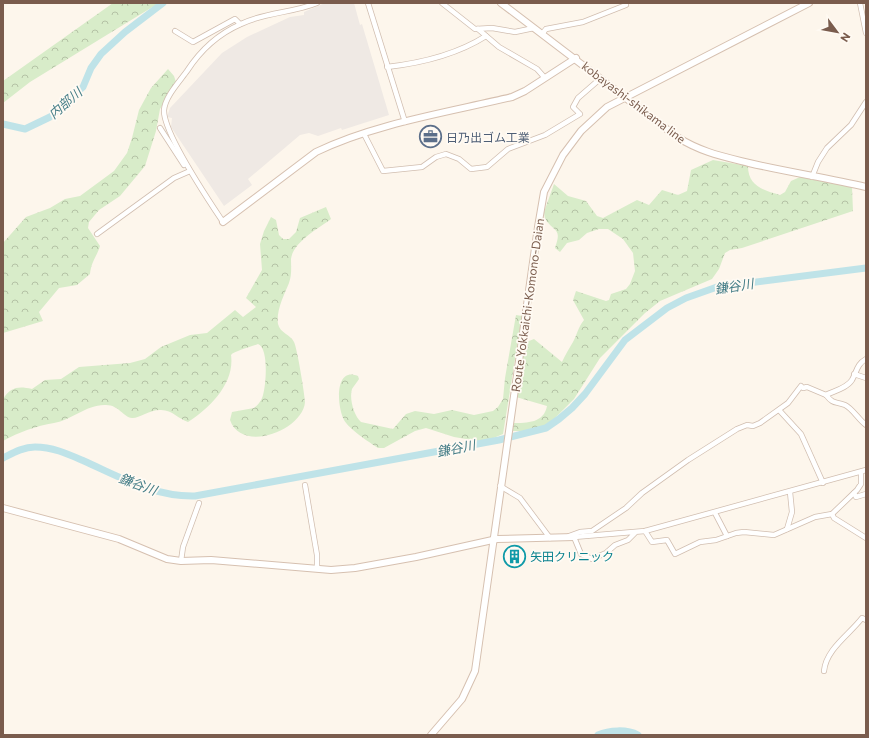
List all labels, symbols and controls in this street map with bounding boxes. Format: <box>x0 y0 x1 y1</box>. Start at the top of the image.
north arrow <box>817 12 857 52</box>
text: N <box>838 31 854 45</box>
street label: kobayashi-shikama line <box>579 58 689 146</box>
water label: 内部川 <box>45 83 86 122</box>
office icon: 日乃出ゴム工業 <box>418 124 444 150</box>
place label: 日乃出ゴム工業 <box>446 130 530 144</box>
street label: Route Yokkaichi-Komono-Daian <box>508 217 546 393</box>
water label: 鎌谷川 <box>713 275 756 297</box>
water label: 鎌谷川 <box>435 436 479 460</box>
water label: 鎌谷川 <box>117 470 161 499</box>
building icon: 矢田クリニック <box>501 543 527 569</box>
place label: 矢田クリニック <box>530 549 614 563</box>

